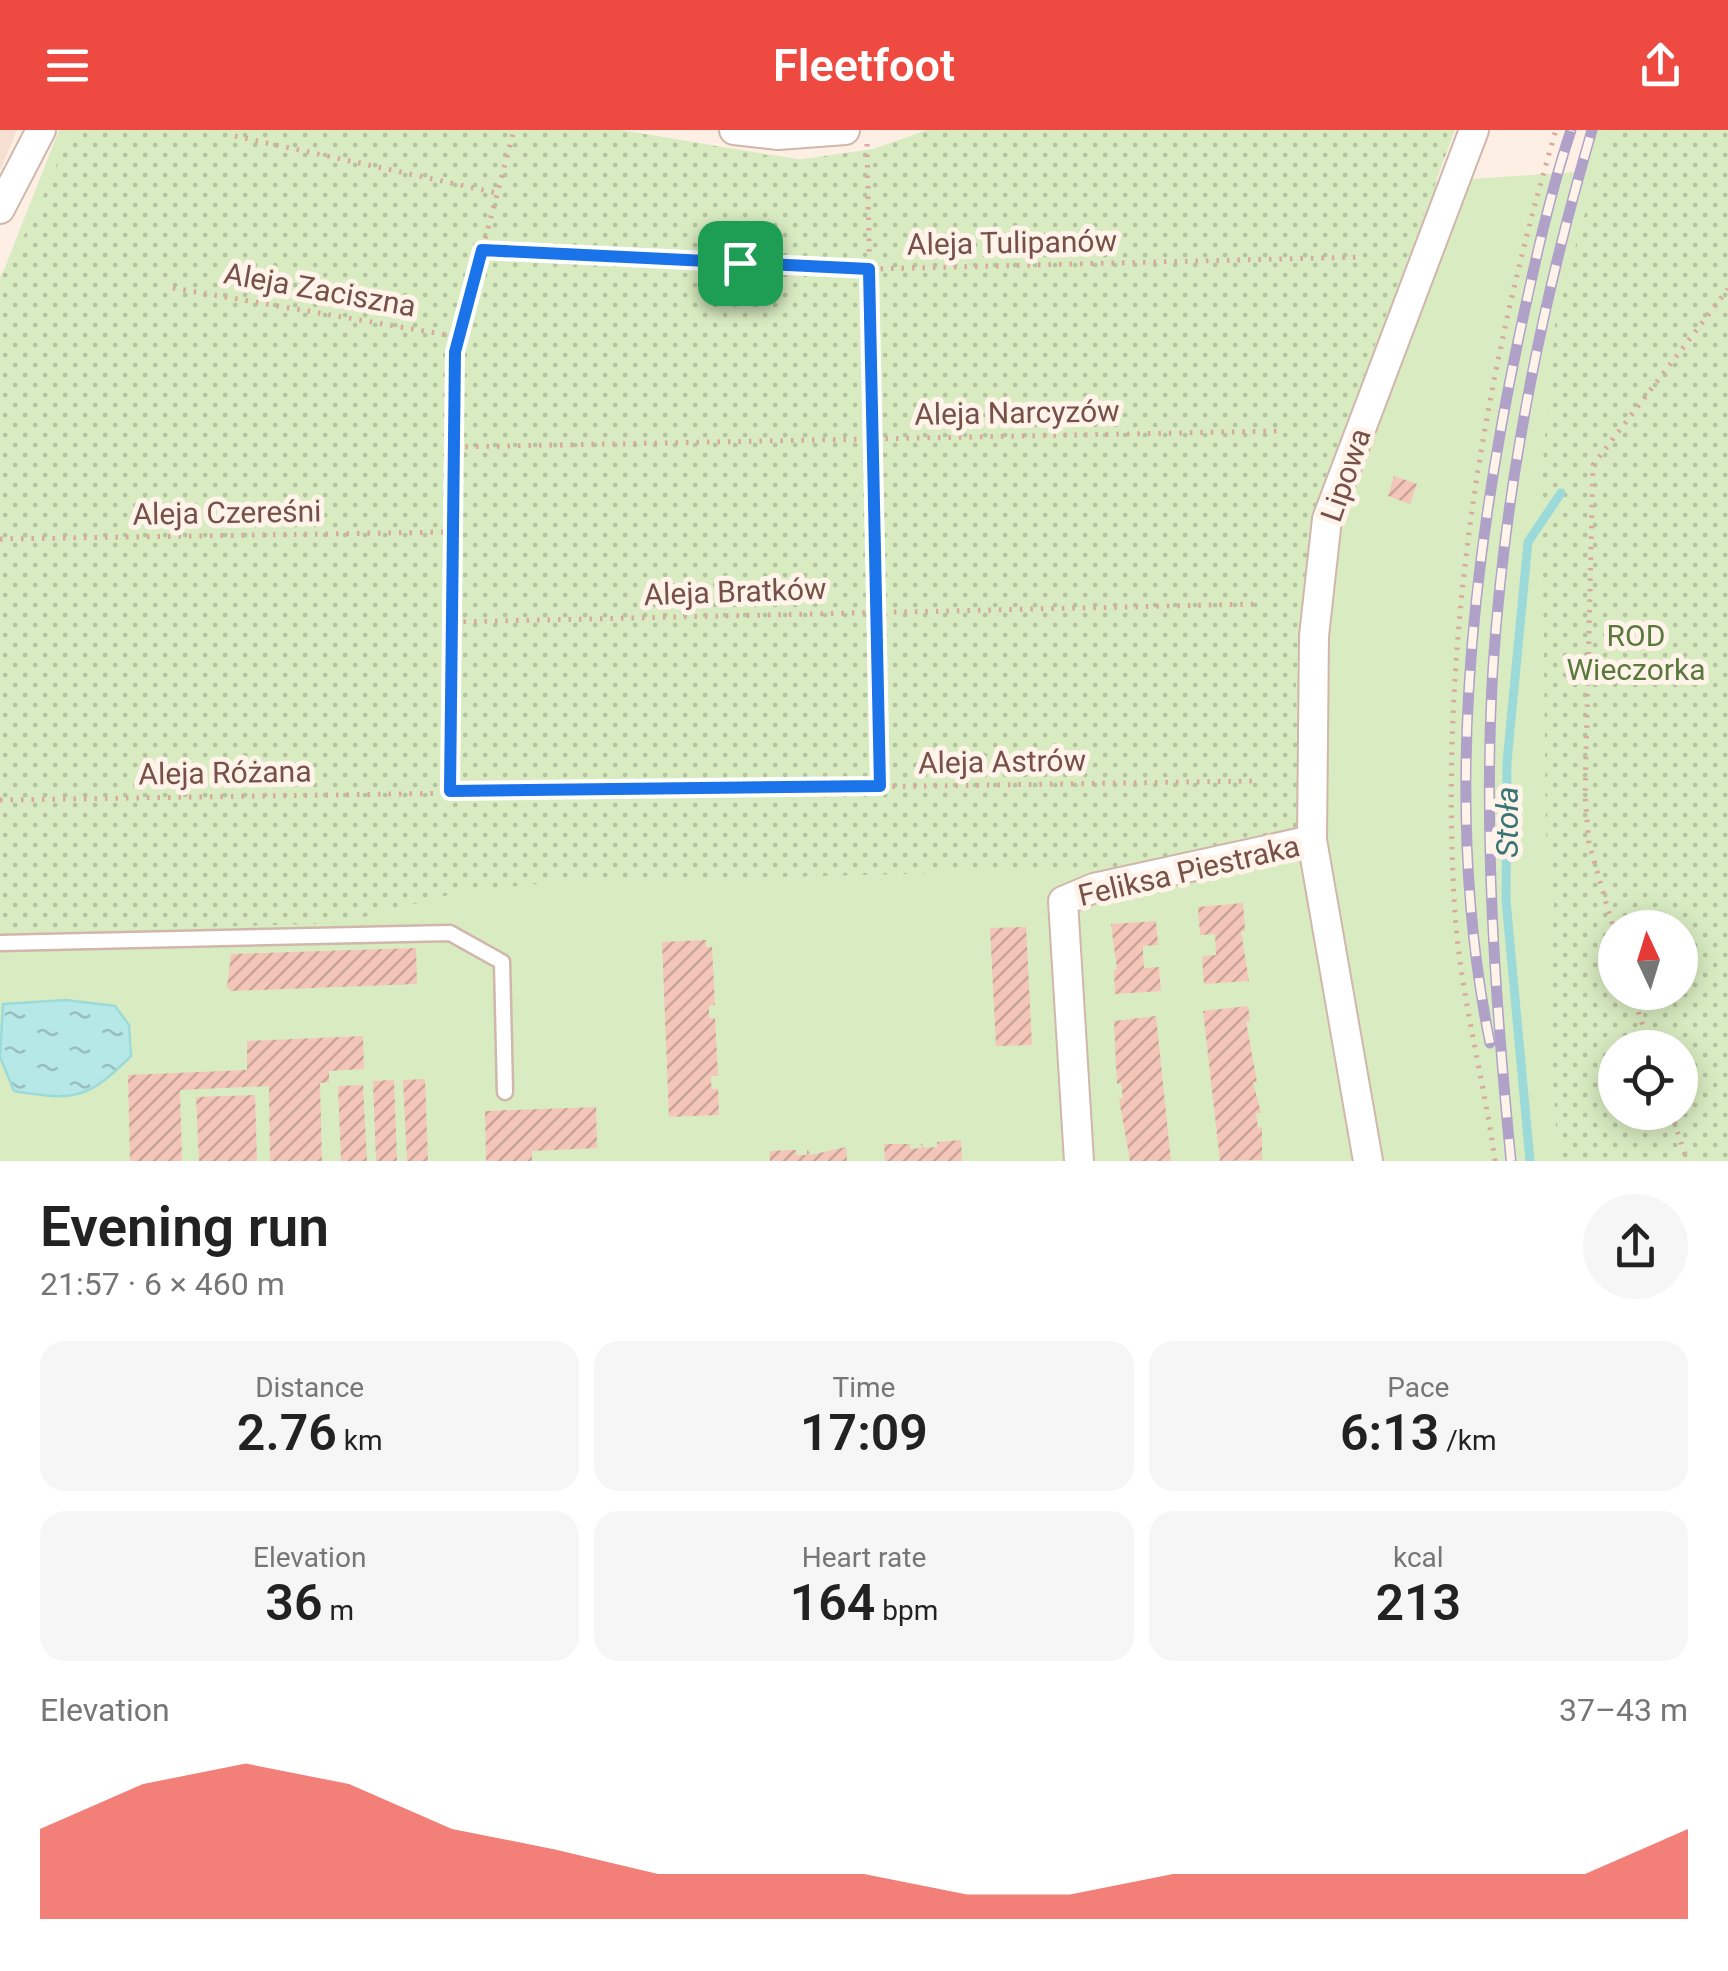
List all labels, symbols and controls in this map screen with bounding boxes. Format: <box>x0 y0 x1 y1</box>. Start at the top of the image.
icon: menu <box>40 38 95 93</box>
icon: share <box>1633 38 1688 93</box>
text: Fleetfoot <box>773 39 955 92</box>
pin <box>698 221 783 306</box>
street label: Aleja Tulipanów <box>907 223 1117 262</box>
icon: arrive <box>713 236 768 291</box>
street label: Aleja Zaciszna <box>221 255 419 324</box>
street label: Aleja Narcyzów <box>914 393 1120 432</box>
street label: Lipowa <box>1313 424 1378 526</box>
street label: Aleja Czereśni <box>132 493 322 532</box>
street label: Aleja Bratków <box>643 571 827 612</box>
park label: ROD Wieczorka <box>1567 618 1705 687</box>
street label: Aleja Astrów <box>918 743 1086 780</box>
street label: Aleja Różana <box>138 753 312 792</box>
water label: Stoła <box>1488 786 1526 858</box>
street label: Feliksa Piestraka <box>1075 828 1303 913</box>
north arrow <box>1598 910 1698 1010</box>
map controls <box>1598 910 1698 1130</box>
button: locate <box>1598 1030 1698 1130</box>
button: share <box>1583 1194 1688 1299</box>
text: Evening run <box>40 1195 329 1259</box>
text: 21:57 · 6 × 460 m <box>40 1265 285 1303</box>
text: Distance <box>255 1371 364 1404</box>
text: Time <box>833 1371 895 1404</box>
text: Pace <box>1387 1371 1449 1404</box>
text: 2.76 <box>237 1404 337 1462</box>
text: 17:09 <box>800 1404 928 1462</box>
text: 6:13 <box>1340 1404 1439 1462</box>
text: km <box>337 1424 382 1457</box>
text: /km <box>1439 1424 1497 1457</box>
text: Elevation <box>253 1541 366 1574</box>
text: Heart rate <box>802 1541 926 1574</box>
text: kcal <box>1393 1541 1444 1574</box>
text: 36 <box>265 1574 322 1632</box>
text: 164 <box>790 1574 875 1632</box>
text: 213 <box>1375 1574 1461 1632</box>
text: m <box>322 1594 354 1627</box>
text: bpm <box>875 1594 938 1627</box>
text: Elevation <box>40 1691 170 1729</box>
text: 37–43 m <box>1559 1691 1688 1729</box>

